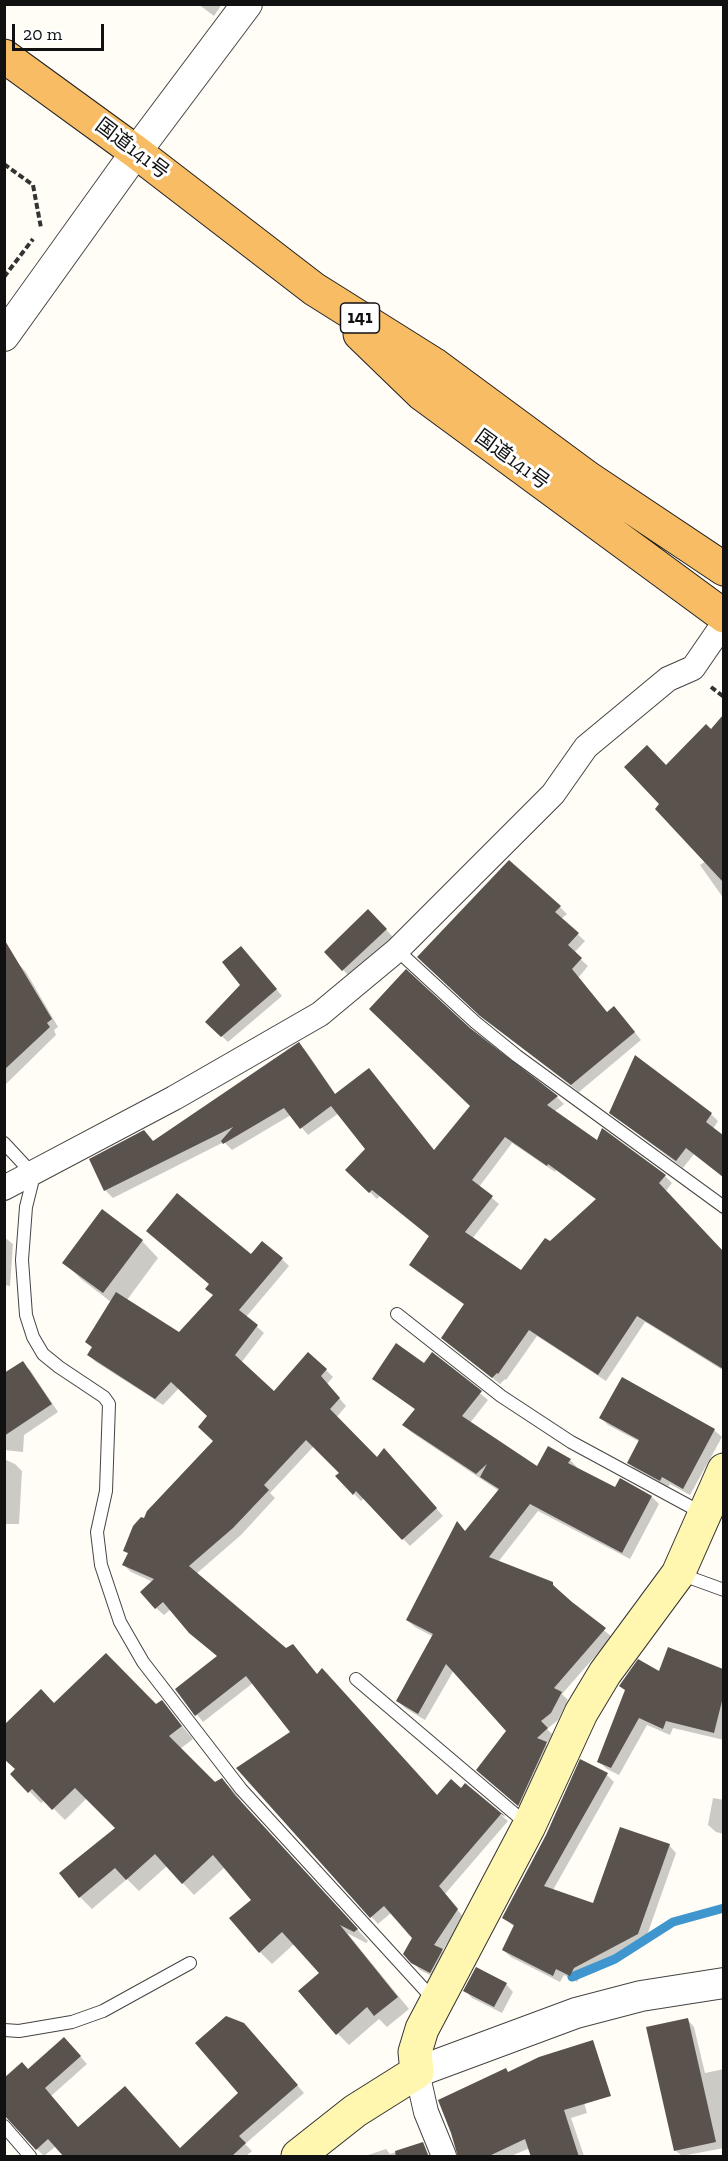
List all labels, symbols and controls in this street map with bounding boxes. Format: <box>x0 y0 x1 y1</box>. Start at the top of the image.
scale bar <box>15 12 106 50</box>
text: 20 m <box>23 23 62 45</box>
street label: 国道141号 <box>90 113 174 185</box>
road number: 141 <box>340 303 380 333</box>
street label: 国道141号 <box>470 425 554 495</box>

